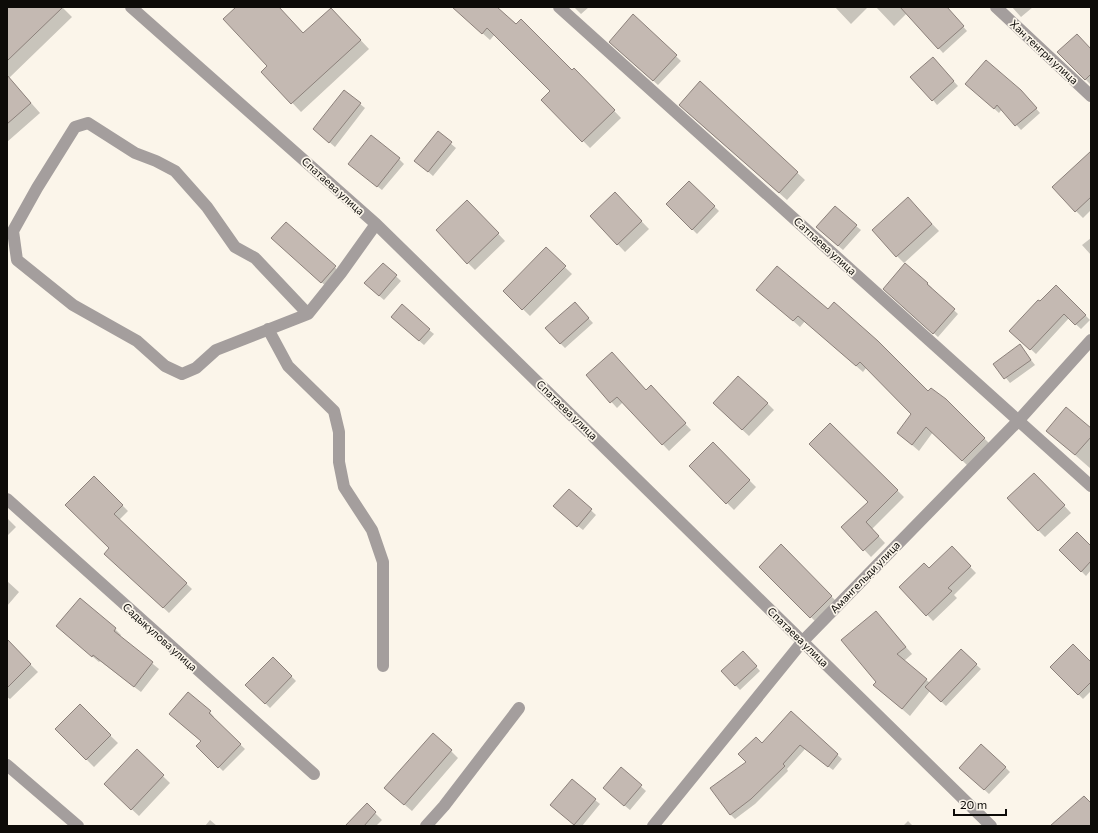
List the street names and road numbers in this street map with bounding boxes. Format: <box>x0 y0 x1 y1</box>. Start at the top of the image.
street label: Хан тенгри улица <box>1008 17 1081 87</box>
street label: Спатаева улица <box>299 154 367 217</box>
street label: Сатпаева улица <box>791 214 859 277</box>
street label: Спатаева улица <box>534 377 601 442</box>
street label: Амангельди улица <box>827 538 902 615</box>
street label: Садыкулова улица <box>120 600 200 673</box>
street label: Спатаева улица <box>765 604 832 669</box>

